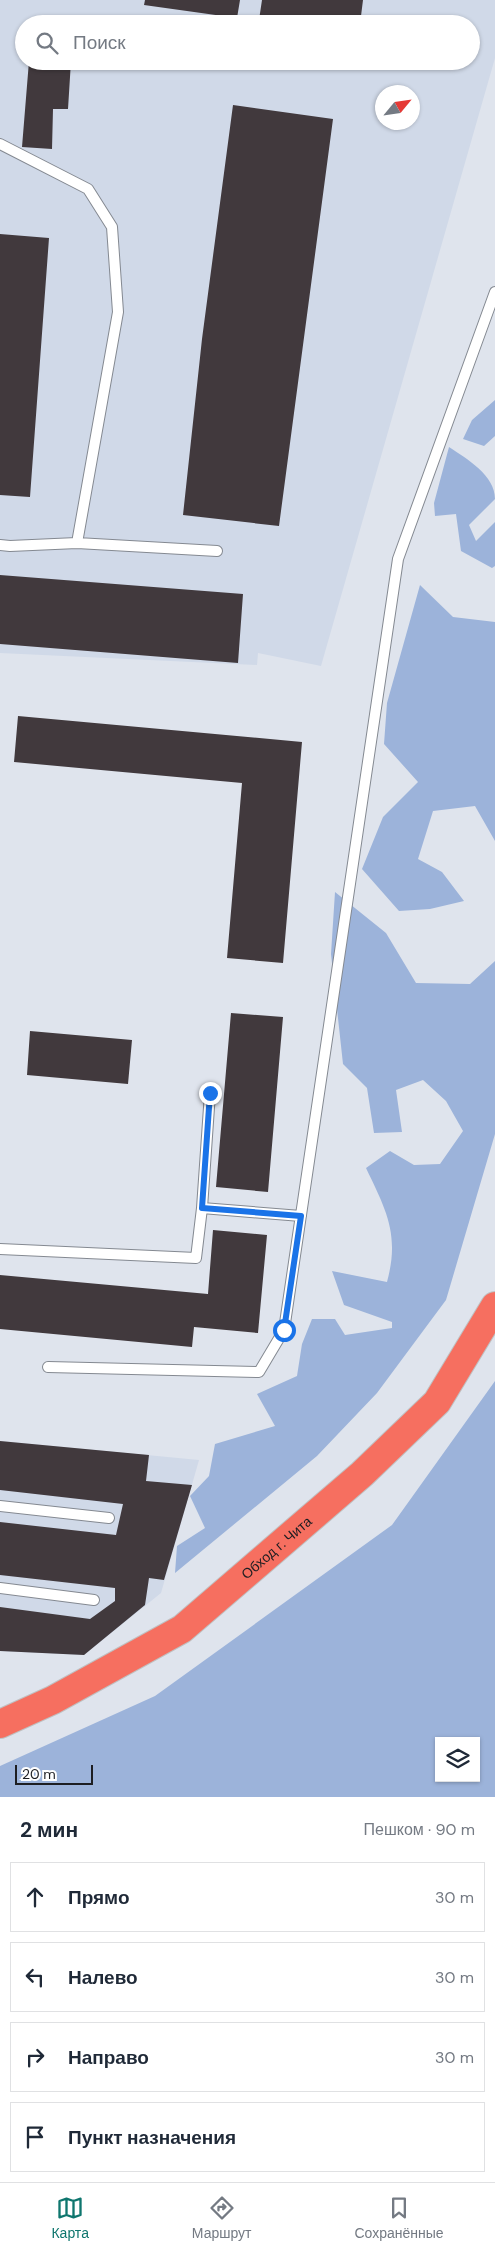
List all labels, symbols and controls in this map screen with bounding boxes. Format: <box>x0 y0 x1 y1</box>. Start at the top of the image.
search box <box>15 15 480 70</box>
icon: search <box>33 29 61 57</box>
text: Поиск <box>73 30 126 55</box>
north arrow <box>375 85 420 130</box>
route end <box>199 1082 222 1105</box>
route start <box>273 1319 296 1342</box>
street label: Обход г. Чита <box>237 1512 316 1583</box>
map controls <box>435 1737 480 1782</box>
button: layers <box>435 1737 480 1782</box>
scale bar <box>15 1762 92 1785</box>
text: 20 m <box>22 1765 56 1783</box>
text: 2 мин <box>20 1816 78 1844</box>
text: Пешком · 90 m <box>364 1819 475 1840</box>
icon: ahead <box>21 1883 49 1911</box>
text: Прямо <box>68 1885 130 1910</box>
text: 30 m <box>435 1887 474 1908</box>
icon: left <box>21 1963 49 1991</box>
text: Налево <box>68 1965 138 1990</box>
text: 30 m <box>435 1967 474 1988</box>
icon: right <box>21 2043 49 2071</box>
text: Направо <box>68 2045 149 2070</box>
text: 30 m <box>435 2047 474 2068</box>
icon: arrive <box>21 2123 49 2151</box>
text: Пункт назначения <box>68 2125 236 2150</box>
tab: Карта <box>51 2194 89 2242</box>
tab: Маршрут <box>192 2194 252 2242</box>
tab: Сохранённые <box>354 2194 444 2242</box>

